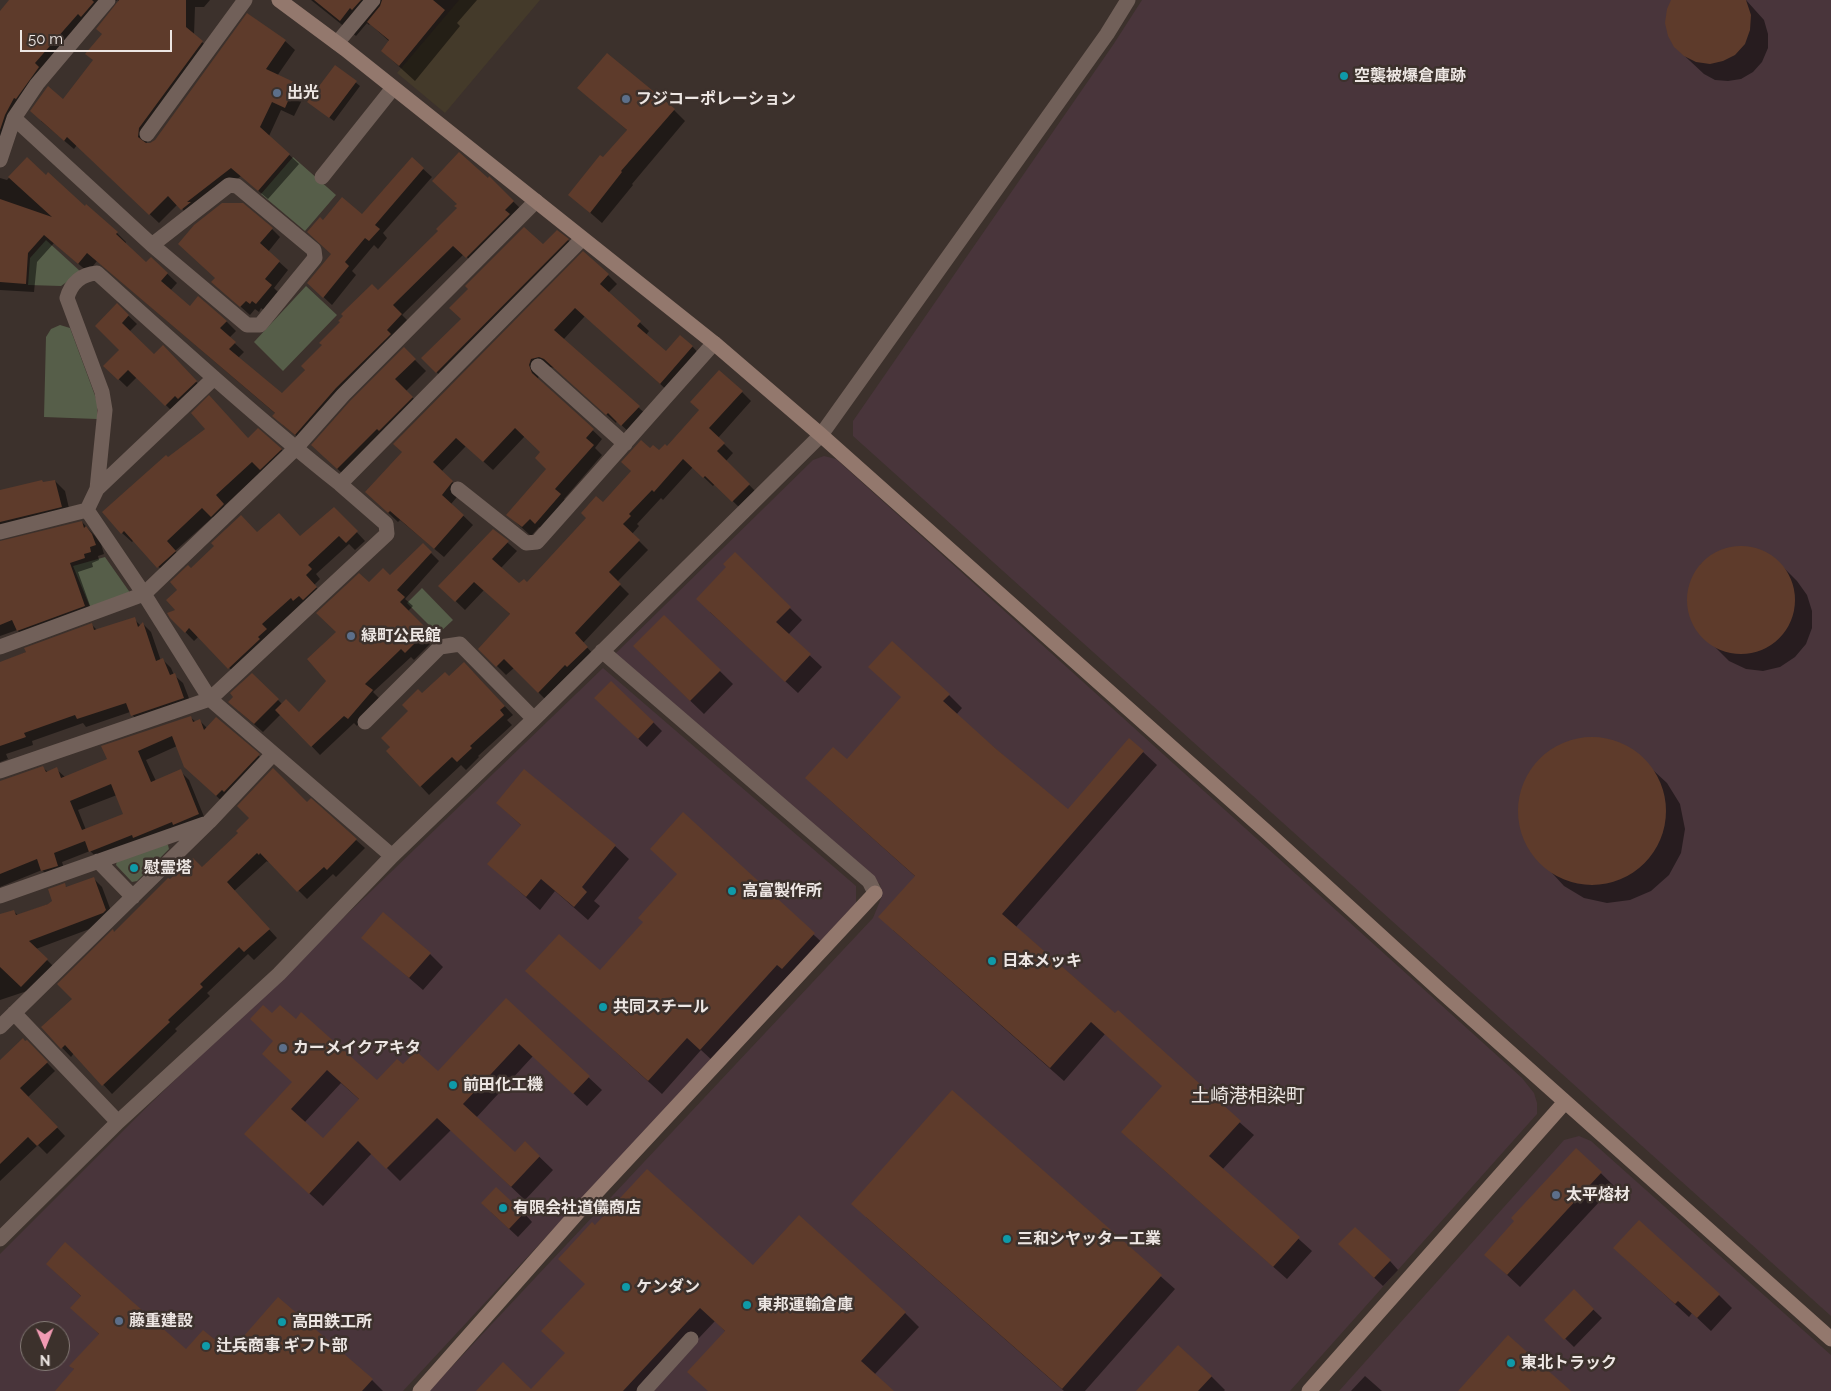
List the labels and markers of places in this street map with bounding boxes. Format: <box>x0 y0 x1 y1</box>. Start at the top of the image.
place label: 空襲被爆倉庫跡 <box>1354 66 1466 86</box>
marker: 空襲被爆倉庫跡 <box>1338 70 1350 82</box>
place label: 出光 <box>287 83 319 103</box>
marker: 出光 <box>271 87 283 99</box>
place label: フジコーポレーション <box>636 89 796 109</box>
marker: フジコーポレーション <box>620 93 632 105</box>
place label: 緑町公民館 <box>361 626 441 646</box>
marker: 緑町公民館 <box>345 630 357 642</box>
place label: 慰霊塔 <box>144 858 192 878</box>
marker: 慰霊塔 <box>128 862 140 874</box>
place label: 高富製作所 <box>742 881 822 901</box>
marker: 高富製作所 <box>726 885 738 897</box>
place label: 日本メッキ <box>1002 951 1082 971</box>
marker: 日本メッキ <box>986 955 998 967</box>
place label: 共同スチール <box>613 997 709 1017</box>
marker: 共同スチール <box>597 1001 609 1013</box>
place label: カーメイクアキタ <box>293 1038 421 1058</box>
marker: カーメイクアキタ <box>277 1042 289 1054</box>
place label: 前田化工機 <box>463 1075 543 1095</box>
marker: 前田化工機 <box>447 1079 459 1091</box>
place label: 太平熔材 <box>1566 1185 1630 1205</box>
marker: 太平熔材 <box>1550 1189 1562 1201</box>
place label: 有限会社道儀商店 <box>513 1198 641 1218</box>
marker: 有限会社道儀商店 <box>497 1202 509 1214</box>
place label: 三和シヤッター工業 <box>1017 1229 1161 1249</box>
marker: 三和シヤッター工業 <box>1001 1233 1013 1245</box>
place label: ケンダン <box>636 1277 700 1297</box>
marker: ケンダン <box>620 1281 632 1293</box>
place label: 東邦運輸倉庫 <box>757 1295 853 1315</box>
marker: 東邦運輸倉庫 <box>741 1299 753 1311</box>
place label: 藤重建設 <box>129 1311 193 1331</box>
place label: 高田鉄工所 <box>292 1312 372 1332</box>
marker: 藤重建設 <box>113 1315 125 1327</box>
marker: 高田鉄工所 <box>276 1316 288 1328</box>
place label: 辻兵商事 ギフト部 <box>216 1336 348 1356</box>
marker: 辻兵商事 ギフト部 <box>200 1340 212 1352</box>
place label: 東北トラック <box>1521 1353 1617 1373</box>
marker: 東北トラック <box>1505 1357 1517 1369</box>

